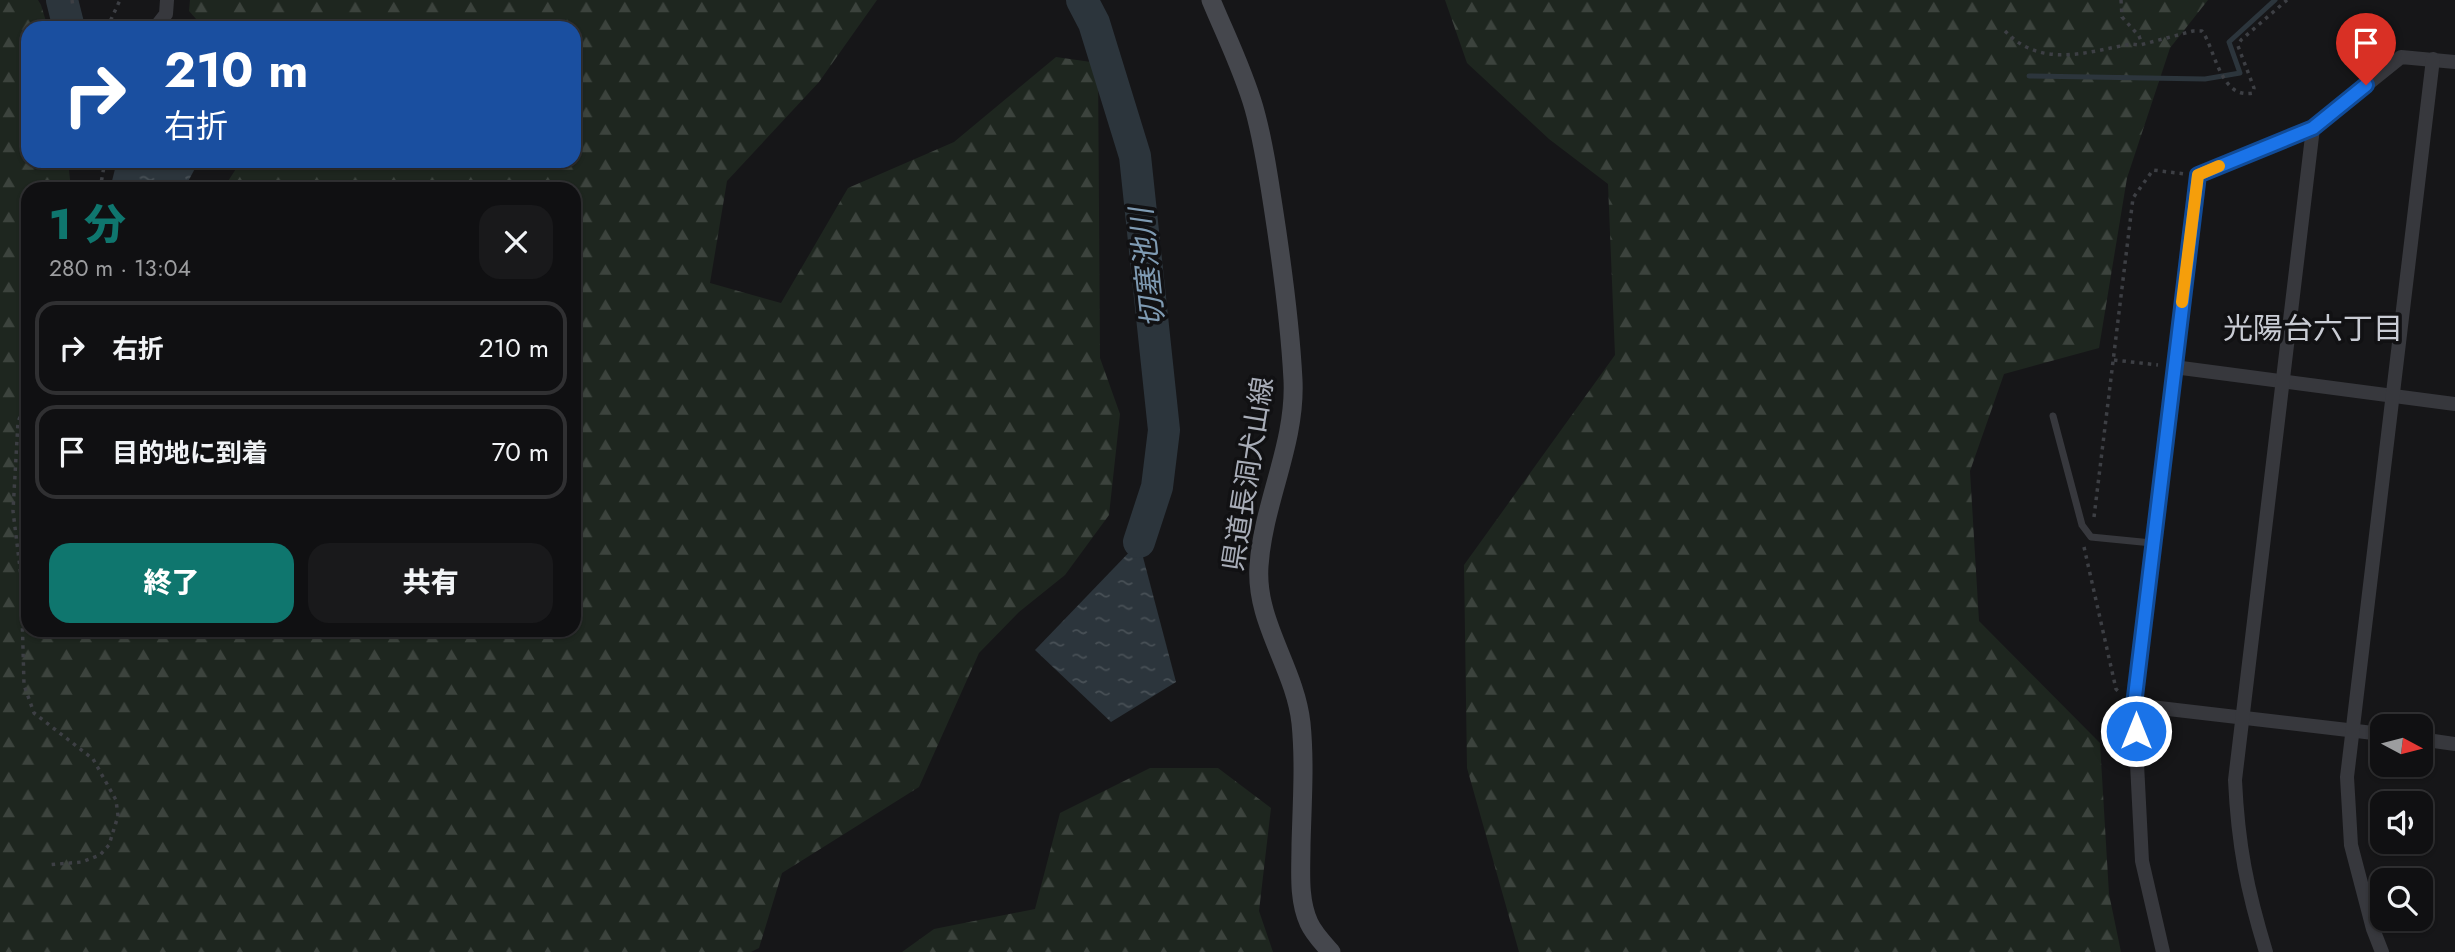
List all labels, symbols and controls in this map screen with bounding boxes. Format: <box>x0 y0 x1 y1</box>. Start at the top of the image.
pin <box>2336 13 2396 85</box>
icon: arrive <box>2347 24 2385 62</box>
text: 210 m <box>164 35 308 105</box>
icon: right <box>49 49 140 140</box>
text: 右折 <box>164 103 228 149</box>
text: 1 分 <box>49 194 126 255</box>
water label: 切塞池川 <box>1119 203 1175 330</box>
button: close <box>479 205 553 279</box>
text: 280 m · 13:04 <box>49 251 191 285</box>
district label: 光陽台六丁目 <box>2223 307 2403 350</box>
icon: right <box>53 329 91 367</box>
text: 210 m <box>479 329 549 367</box>
text: 右折 <box>112 330 164 368</box>
street label: 県道長洞犬山線 <box>1212 374 1284 574</box>
icon: arrive <box>53 433 91 471</box>
text: 70 m <box>492 433 549 471</box>
text: 目的地に到着 <box>112 434 268 472</box>
button: 終了 <box>49 543 294 623</box>
button: 共有 <box>308 543 553 623</box>
position arrow <box>2099 694 2173 768</box>
north arrow <box>2370 714 2432 777</box>
map controls <box>2370 714 2433 931</box>
button: sound <box>2370 791 2433 854</box>
button: search <box>2370 868 2433 931</box>

